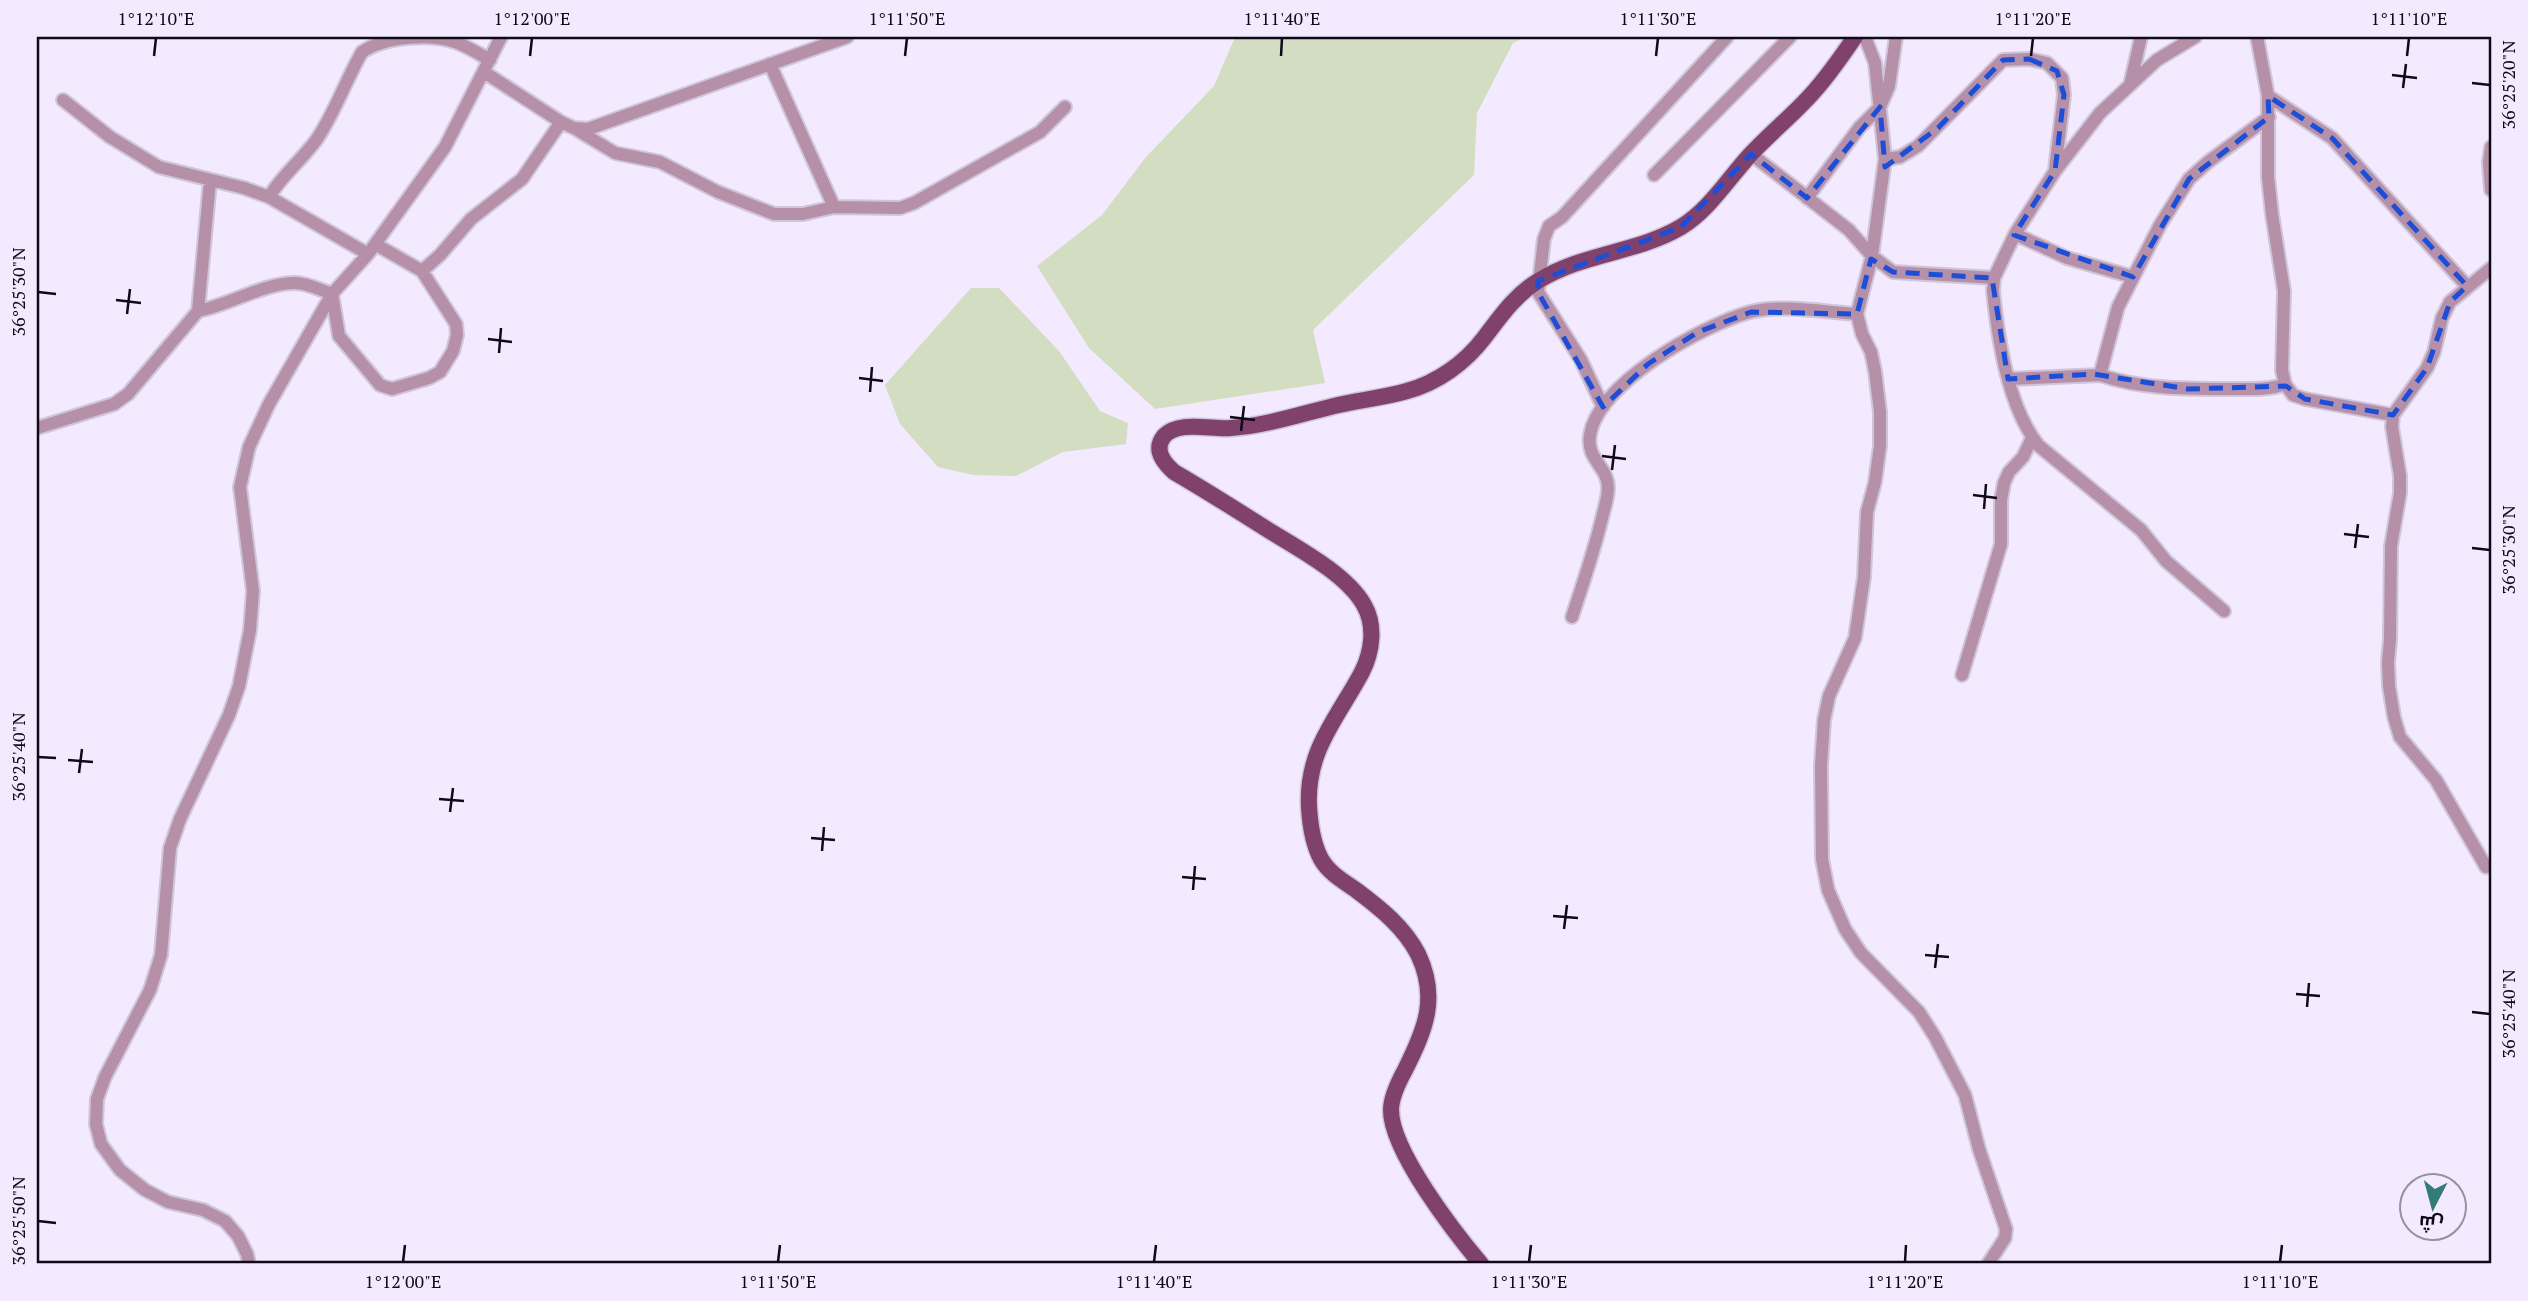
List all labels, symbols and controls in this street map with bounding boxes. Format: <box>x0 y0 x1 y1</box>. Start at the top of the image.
text: 1°12'10"E <box>118 6 194 30</box>
text: 1°12'00"E <box>494 6 570 30</box>
text: 1°11'50"E <box>869 6 945 30</box>
text: 1°11'40"E <box>1244 6 1320 30</box>
text: 1°11'30"E <box>1620 6 1696 30</box>
text: 1°11'20"E <box>1995 6 2071 30</box>
text: 1°11'10"E <box>2371 6 2447 30</box>
text: 36°25'20"N <box>2496 40 2520 130</box>
text: 36°25'30"N <box>6 247 30 337</box>
text: 36°25'30"N <box>2496 505 2520 595</box>
text: 36°25'40"N <box>6 712 30 802</box>
text: 36°25'40"N <box>2496 969 2520 1059</box>
north arrow <box>2398 1172 2468 1242</box>
text: 36°25'50"N <box>6 1176 30 1266</box>
text: ش <box>2418 1211 2445 1238</box>
text: 1°12'00"E <box>365 1269 441 1293</box>
text: 1°11'50"E <box>740 1269 816 1293</box>
text: 1°11'40"E <box>1116 1269 1192 1293</box>
text: 1°11'30"E <box>1491 1269 1567 1293</box>
text: 1°11'20"E <box>1867 1269 1943 1293</box>
text: 1°11'10"E <box>2242 1269 2318 1293</box>

